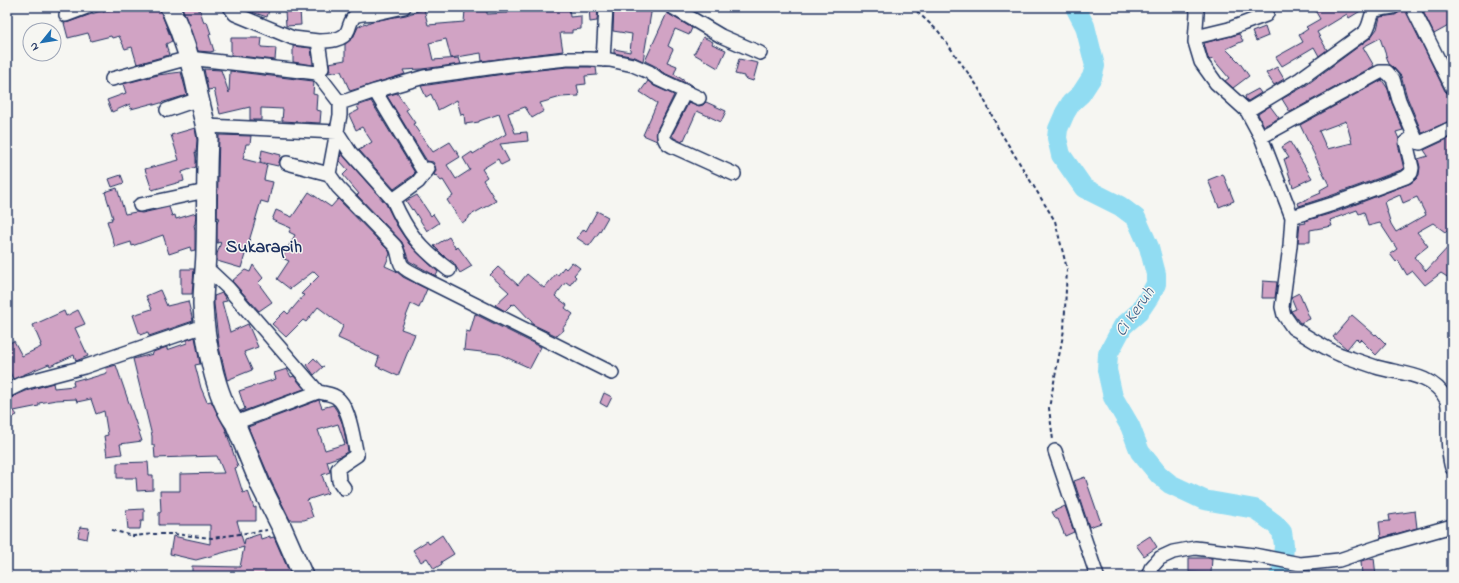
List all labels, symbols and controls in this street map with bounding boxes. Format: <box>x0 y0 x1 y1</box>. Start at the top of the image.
north arrow <box>22 22 62 62</box>
text: N <box>25 39 43 54</box>
district label: Sukarapih <box>226 235 303 261</box>
water label: Ci Keruh <box>1109 281 1162 342</box>

